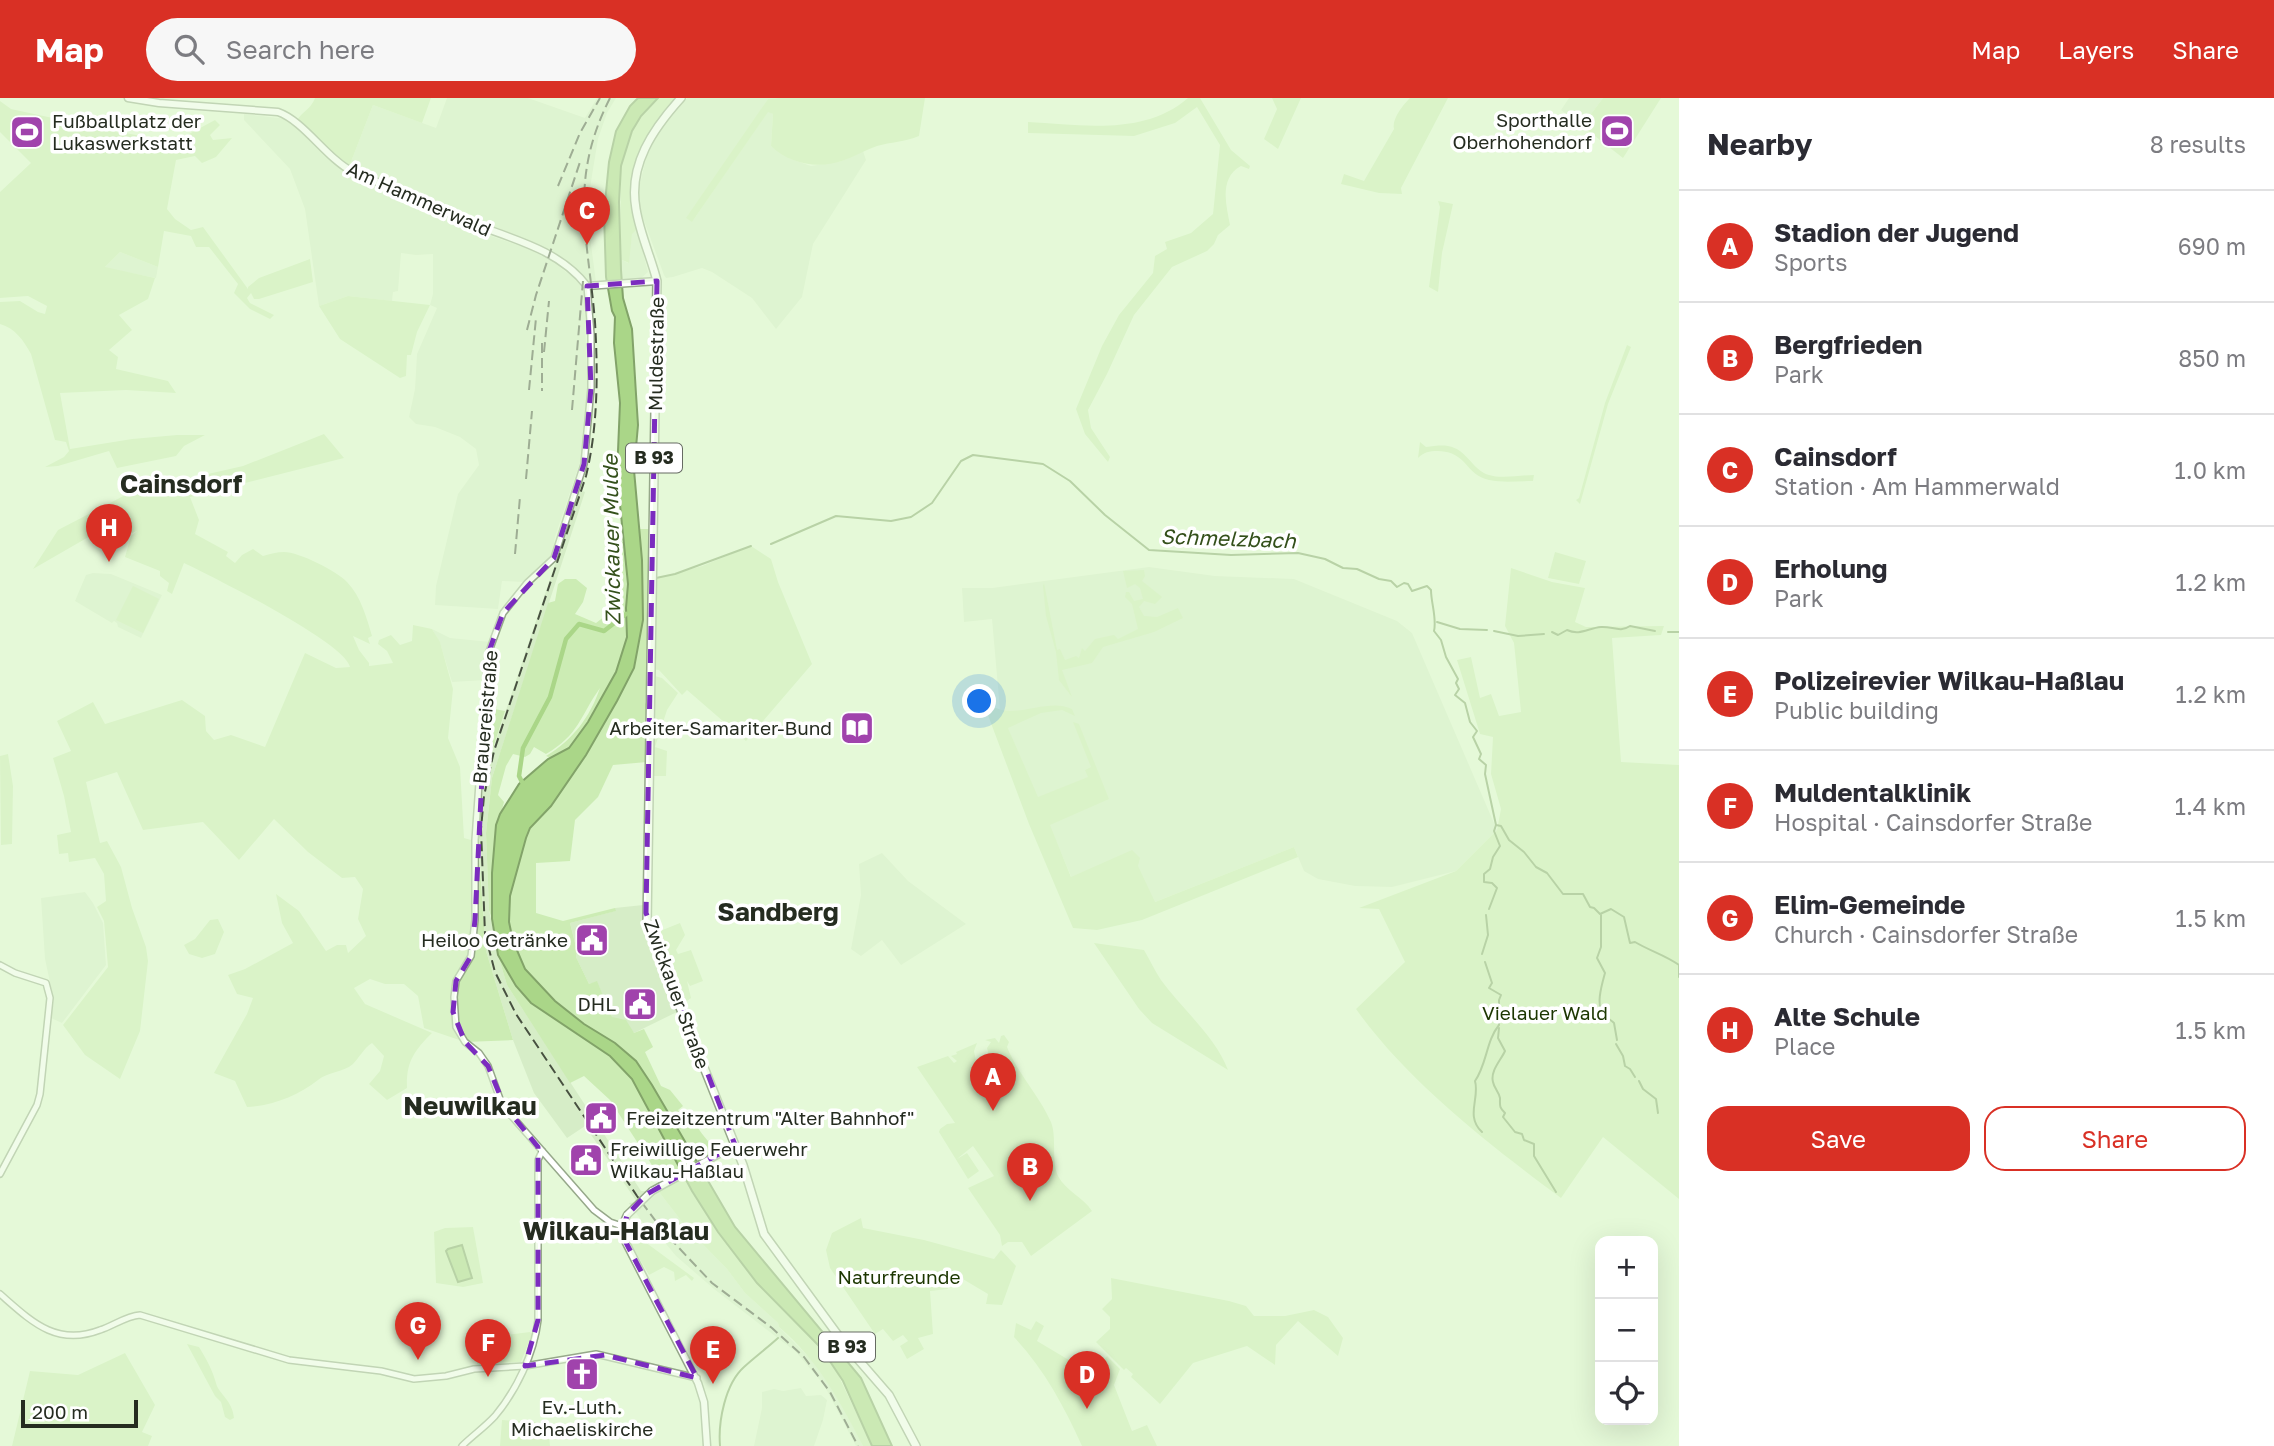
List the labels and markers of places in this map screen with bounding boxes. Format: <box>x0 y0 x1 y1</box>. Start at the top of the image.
place label: Sporthalle Oberhohendorf <box>1453 108 1592 153</box>
place label: Fußballplatz der Lukaswerkstatt <box>52 109 202 154</box>
sports icon: Sporthalle Oberhohendorf <box>1598 112 1636 150</box>
sports icon: Fußballplatz der Lukaswerkstatt <box>8 113 46 151</box>
pin: C <box>564 187 610 245</box>
pin: H <box>86 504 132 562</box>
library icon: Arbeiter-Samariter-Bund <box>838 709 876 747</box>
place label: Arbeiter-Samariter-Bund <box>609 716 832 739</box>
public building icon: Heiloo Getränke <box>573 921 611 959</box>
place label: Heiloo Getränke <box>421 928 568 951</box>
public building icon: DHL <box>621 985 659 1023</box>
place label: DHL <box>577 992 616 1015</box>
pin: A <box>970 1053 1016 1111</box>
public building icon: Freizeitzentrum "Alter Bahnhof" <box>582 1099 620 1137</box>
place label: Freizeitzentrum "Alter Bahnhof" <box>626 1106 914 1129</box>
place label: Freiwillige Feuerwehr Wilkau-Haßlau <box>610 1137 808 1182</box>
public building icon: Freiwillige Feuerwehr Wilkau-Haßlau <box>567 1141 605 1179</box>
pin: B <box>1007 1143 1053 1201</box>
pin: G <box>395 1302 441 1360</box>
pin: F <box>465 1319 511 1377</box>
pin: E <box>690 1326 736 1384</box>
pin: D <box>1064 1351 1110 1409</box>
church icon: Ev.-Luth. Michaeliskirche <box>563 1355 601 1393</box>
place label: Ev.-Luth. Michaeliskirche <box>511 1395 653 1440</box>

